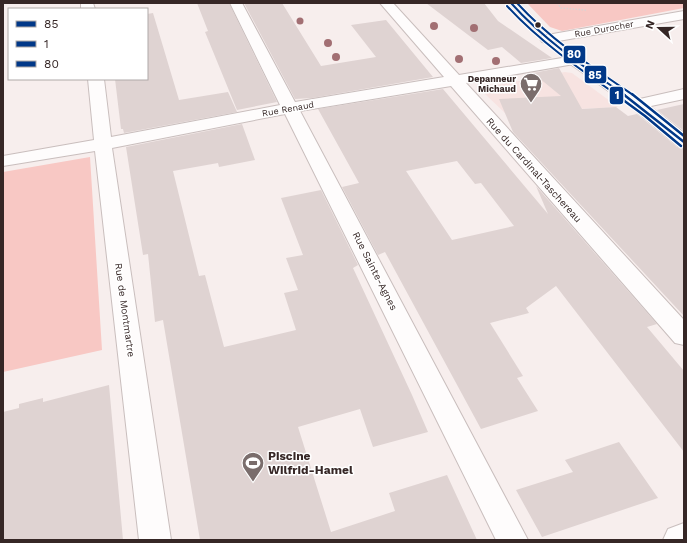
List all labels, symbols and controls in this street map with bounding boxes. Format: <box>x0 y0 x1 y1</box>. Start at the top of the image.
legend <box>8 8 148 80</box>
north arrow <box>639 8 679 48</box>
text: 85 <box>44 17 58 31</box>
text: N <box>643 18 658 31</box>
street label: Rue Durocher <box>574 19 635 39</box>
unlabelled marker <box>533 20 543 30</box>
text: 1 <box>44 37 49 51</box>
line badge: 80 <box>563 45 586 64</box>
text: 80 <box>567 48 581 61</box>
text: 80 <box>44 57 59 71</box>
line badge: 85 <box>584 65 607 84</box>
text: 85 <box>588 69 602 82</box>
supermarket icon: Depanneur Michaud <box>518 71 544 104</box>
place label: Depanneur Michaud <box>468 74 516 94</box>
line badge: 1 <box>609 86 624 105</box>
text: 1 <box>615 89 619 102</box>
street label: Rue Renaud <box>261 100 315 118</box>
street label: Rue du Cardinal-Taschereau <box>484 115 584 225</box>
street label: Rue Sainte-Agnes <box>350 230 400 312</box>
street label: Rue de Montmartre <box>113 262 137 358</box>
place label: Piscine Wilfrid-Hamel <box>268 449 353 477</box>
sports icon: Piscine Wilfrid-Hamel <box>240 450 266 483</box>

